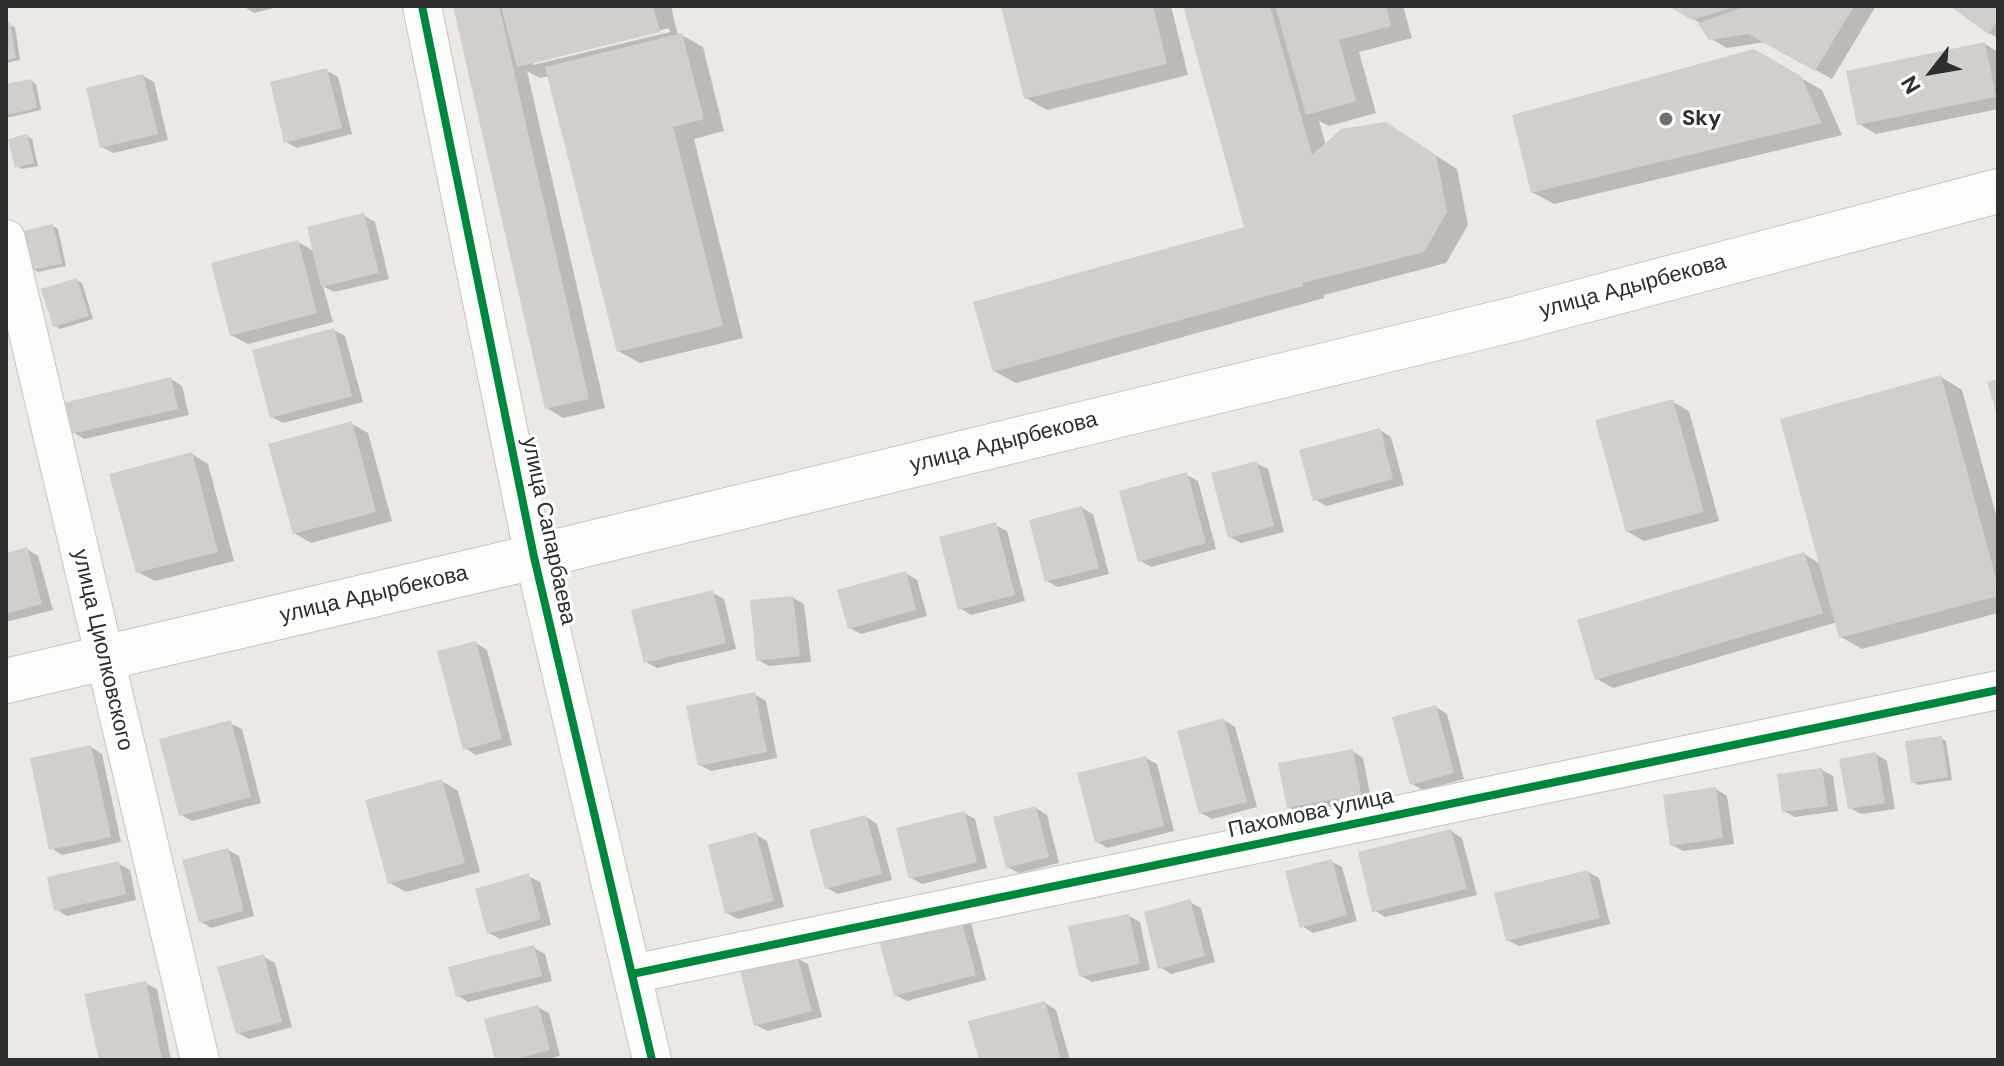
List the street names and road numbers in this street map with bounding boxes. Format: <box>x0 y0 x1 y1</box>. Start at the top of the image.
street label: улица Адырбекова <box>1537 249 1729 325</box>
street label: улица Адырбекова <box>908 407 1100 479</box>
street label: улица Сапарбаева <box>515 435 581 627</box>
street label: улица Циолковского <box>66 547 138 753</box>
street label: улица Адырбекова <box>277 561 471 629</box>
street label: Пахомова улица <box>1226 784 1396 844</box>

